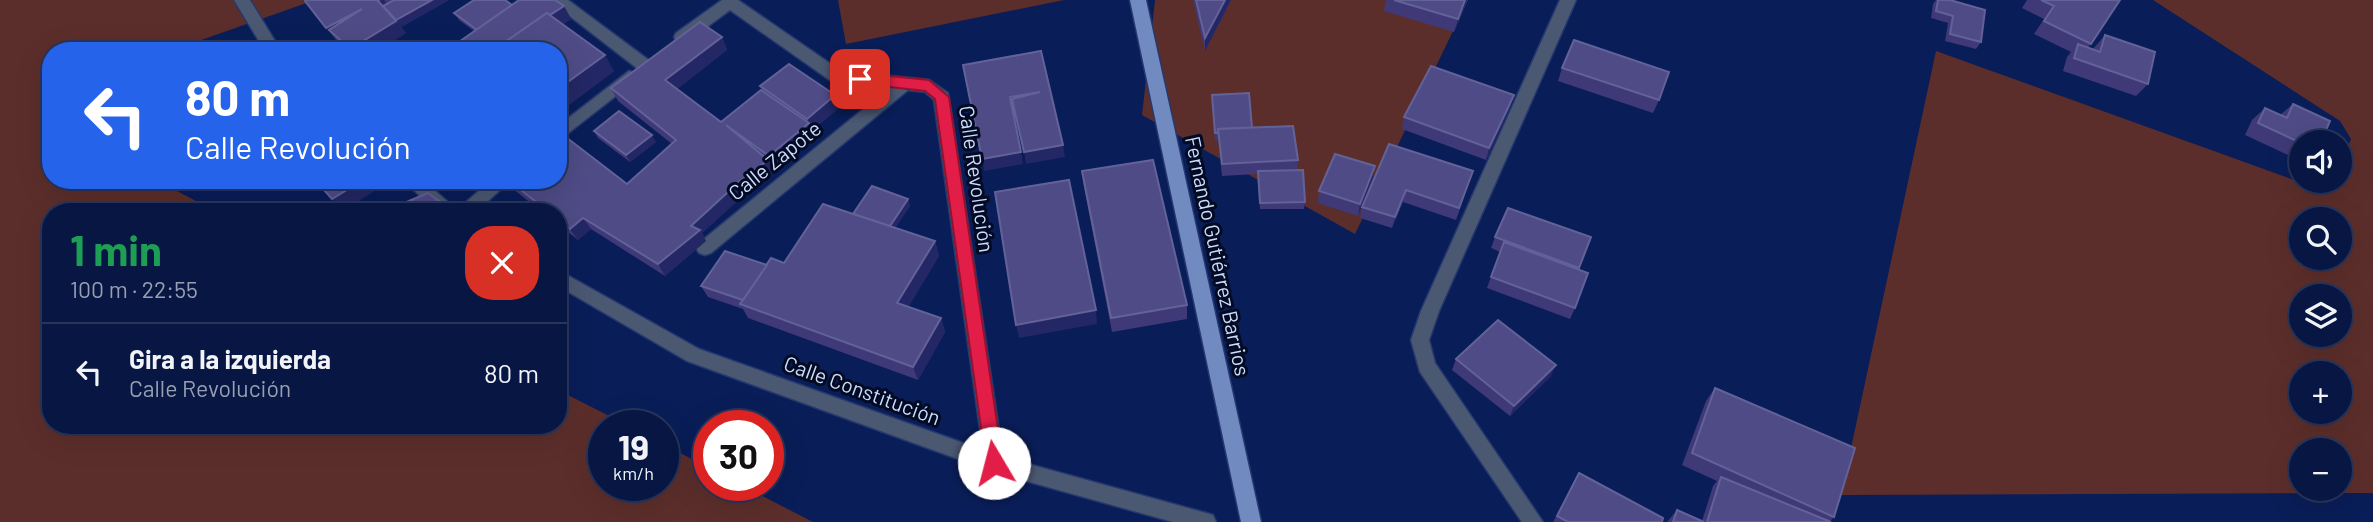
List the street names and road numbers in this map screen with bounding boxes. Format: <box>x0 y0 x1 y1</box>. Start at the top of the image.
street label: Calle Revolución <box>955 104 1000 254</box>
street label: Calle Zapote <box>723 115 825 205</box>
street label: Fernando Gutiérrez Barrios <box>1181 134 1256 378</box>
street label: Calle Constitución <box>781 350 944 430</box>

